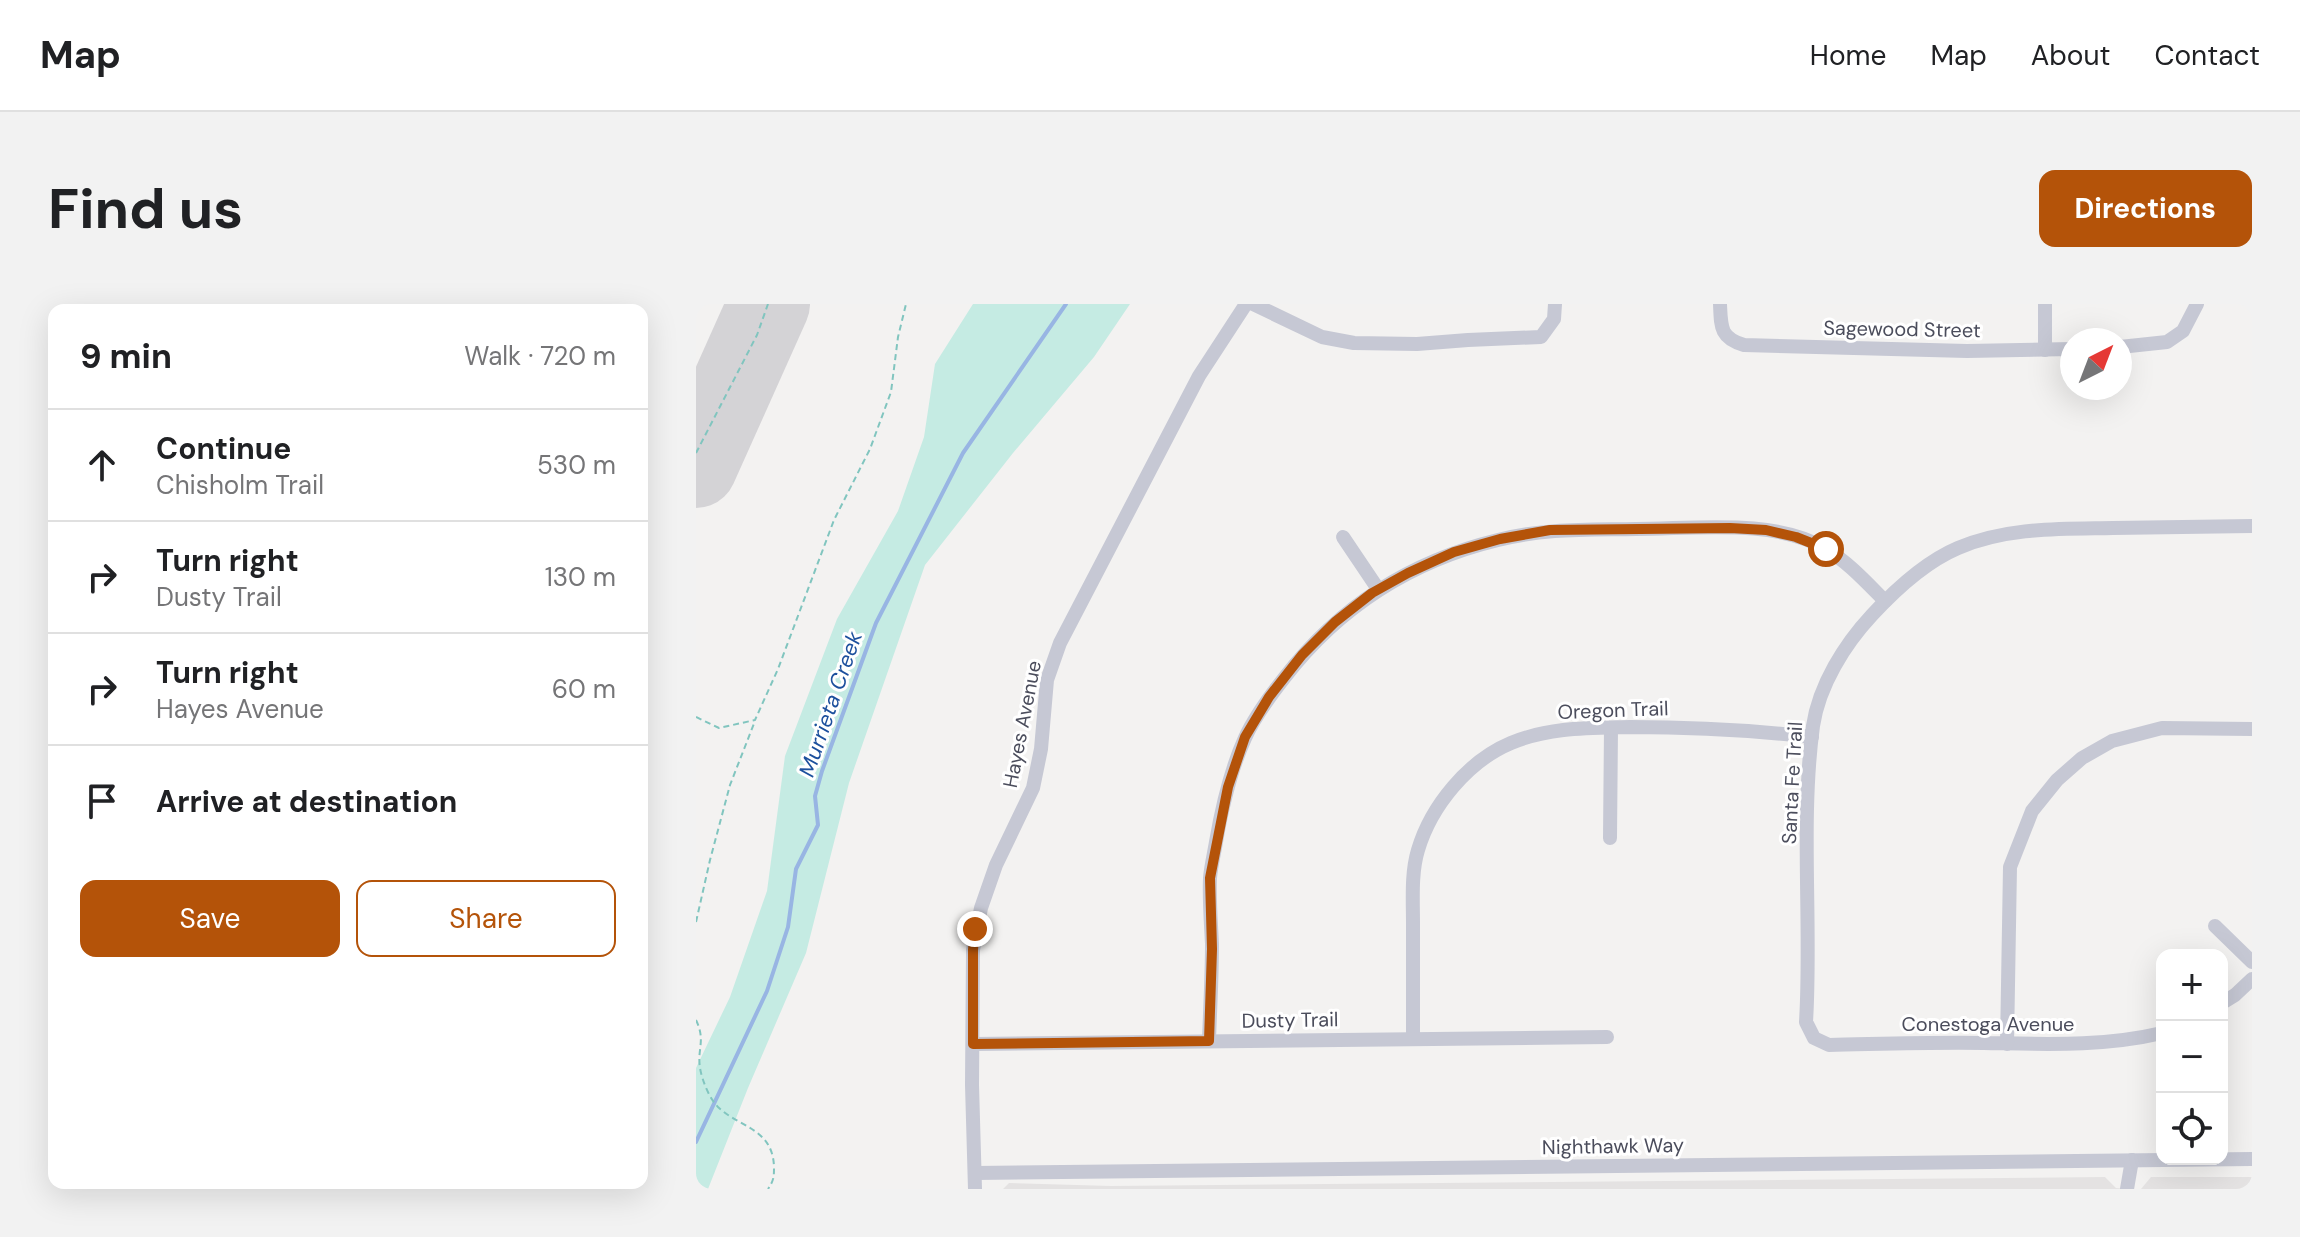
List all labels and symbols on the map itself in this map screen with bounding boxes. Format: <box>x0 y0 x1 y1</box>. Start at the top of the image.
street label: Sagewood Street <box>1823 315 1981 343</box>
north arrow <box>2060 328 2132 400</box>
route start <box>1808 531 1844 567</box>
water label: Murrieta Creek <box>792 627 869 781</box>
street label: Hayes Avenue <box>997 658 1047 790</box>
street label: Oregon Trail <box>1557 695 1669 725</box>
street label: Santa Fe Trail <box>1776 721 1808 845</box>
route end <box>957 911 993 947</box>
street label: Dusty Trail <box>1241 1006 1339 1034</box>
street label: Conestoga Avenue <box>1902 1011 2074 1037</box>
street label: Nighthawk Way <box>1542 1132 1684 1160</box>

